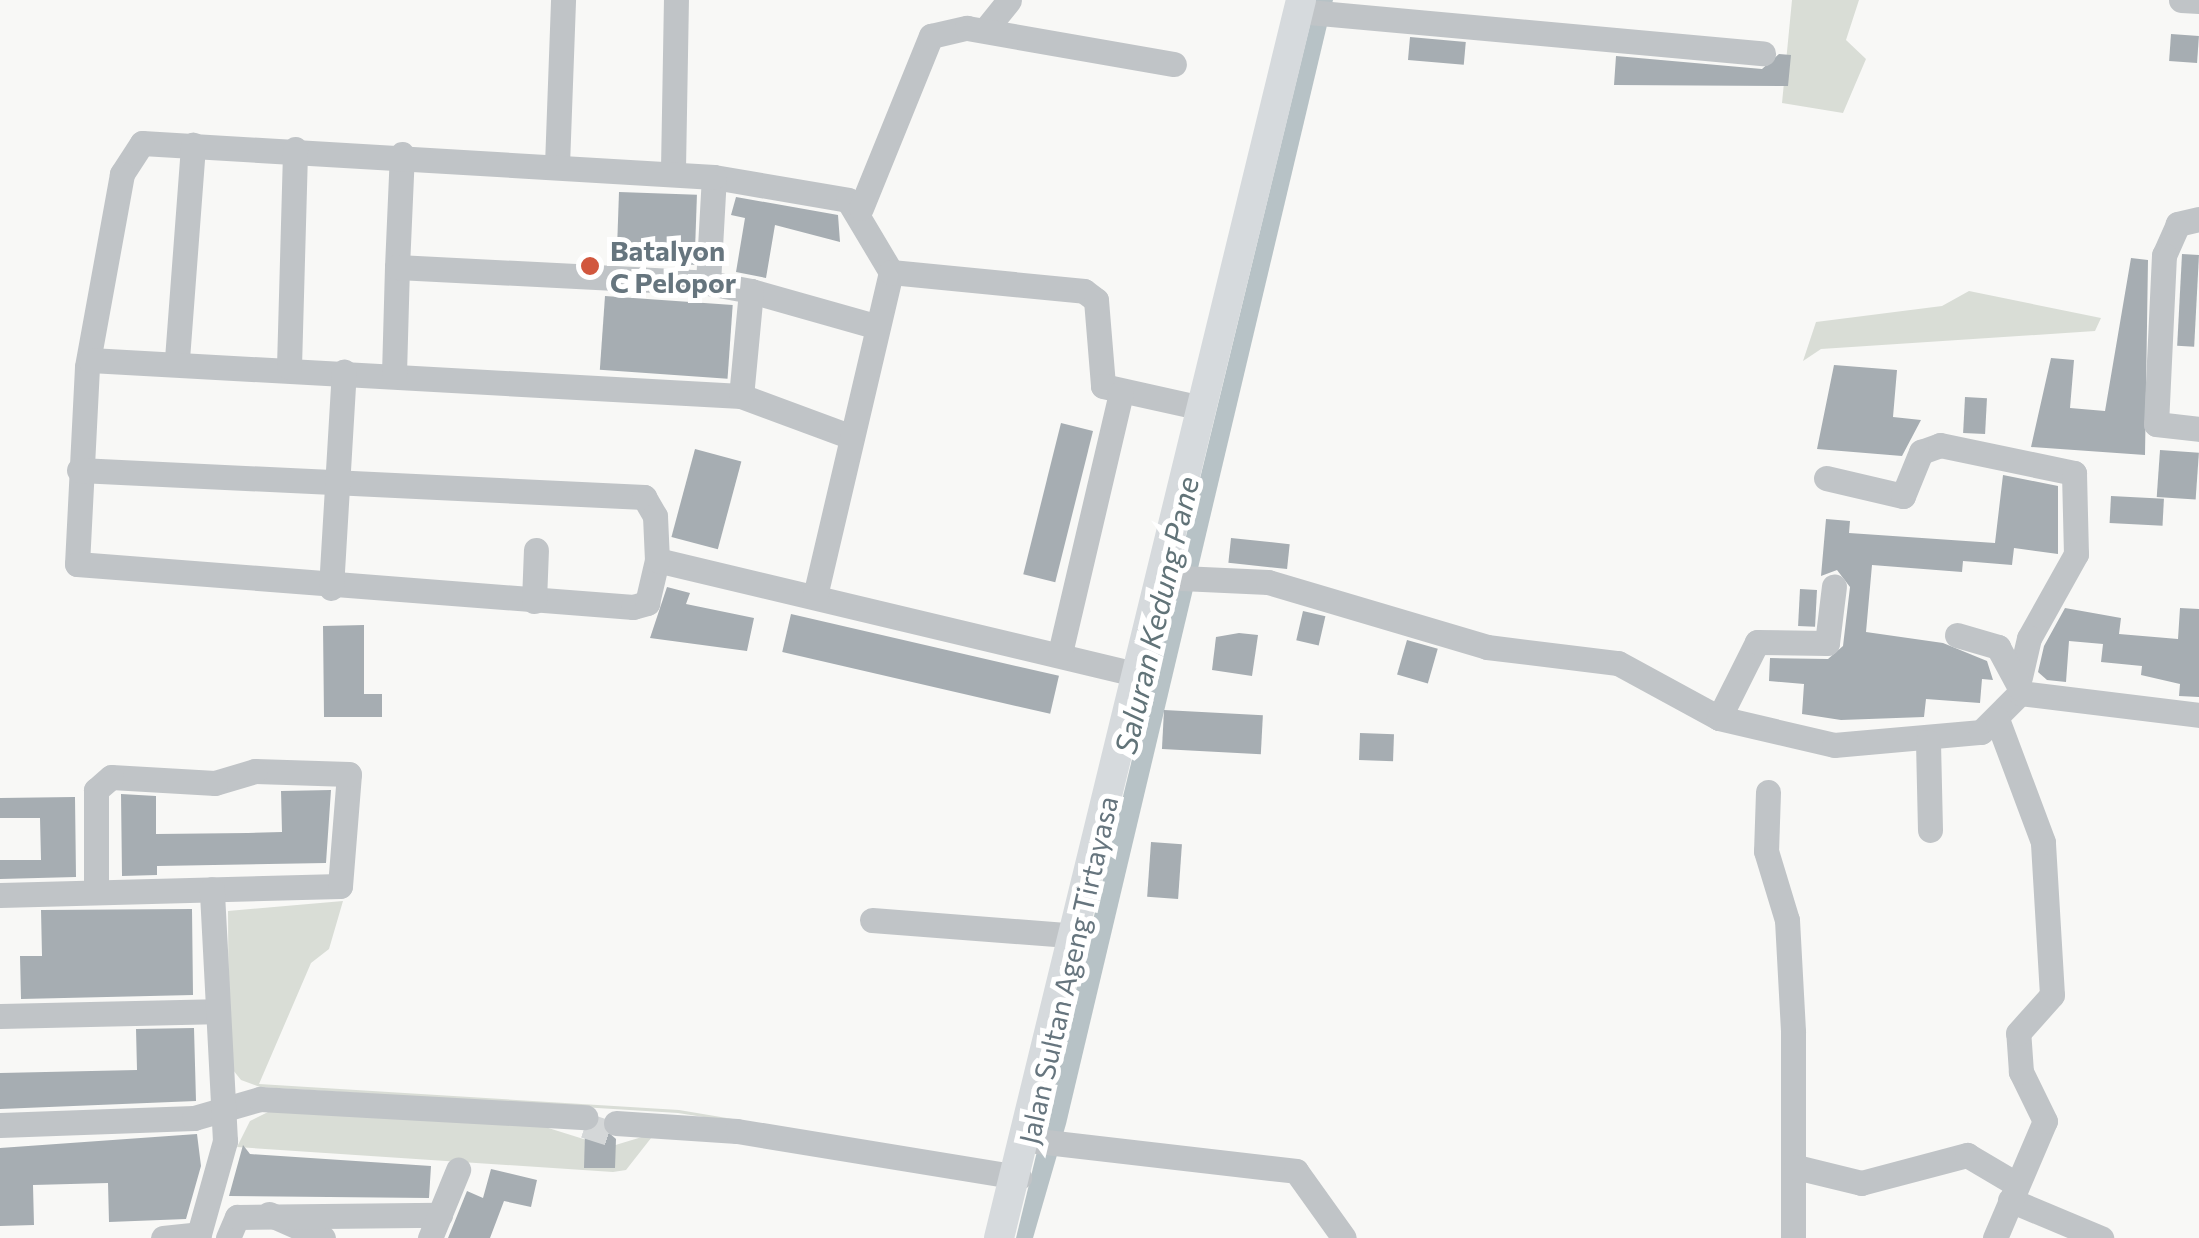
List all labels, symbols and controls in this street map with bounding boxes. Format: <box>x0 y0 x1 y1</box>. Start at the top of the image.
place label: Batalyon C Pelopor <box>610 233 736 299</box>
marker: Batalyon C Pelopor <box>579 255 601 277</box>
water label: Saluran Kedung Pane <box>1107 473 1205 757</box>
street label: Jalan Sultan Ageng Tirtayasa <box>1012 793 1124 1147</box>

